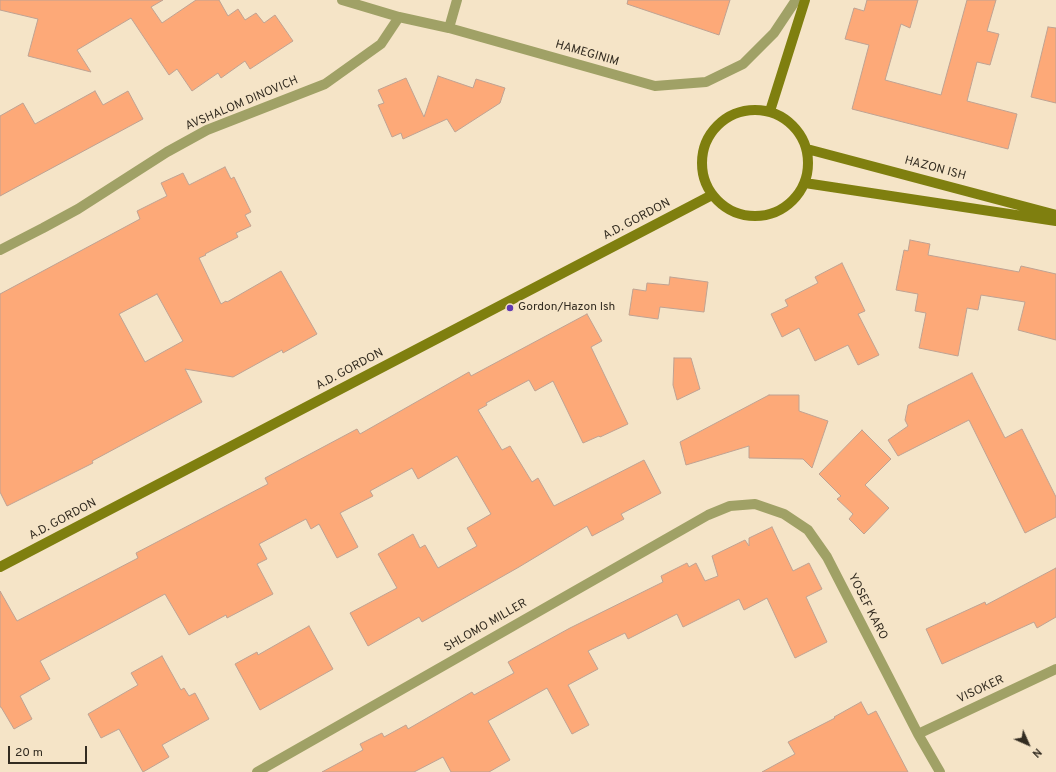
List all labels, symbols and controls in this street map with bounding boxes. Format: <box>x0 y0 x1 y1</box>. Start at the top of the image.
street label: HAMEGINIM <box>554 38 620 70</box>
street label: AVSHALOM DINOVICH <box>183 74 301 134</box>
street label: HAZON ISH <box>903 154 967 184</box>
street label: A.D. GORDON <box>601 196 673 244</box>
place label: Gordon/Hazon Ish <box>518 301 615 315</box>
marker: Gordon/Hazon Ish <box>505 303 515 313</box>
street label: A.D. GORDON <box>314 346 386 394</box>
street label: A.D. GORDON <box>27 496 99 544</box>
street label: YOSEF KARO <box>844 571 890 643</box>
street label: SHLOMO MILLER <box>442 596 530 656</box>
street label: VISOKER <box>955 673 1007 707</box>
north arrow <box>1008 724 1048 764</box>
scale bar <box>10 738 89 764</box>
text: 20 m <box>15 745 43 761</box>
text: N <box>1029 745 1044 760</box>

